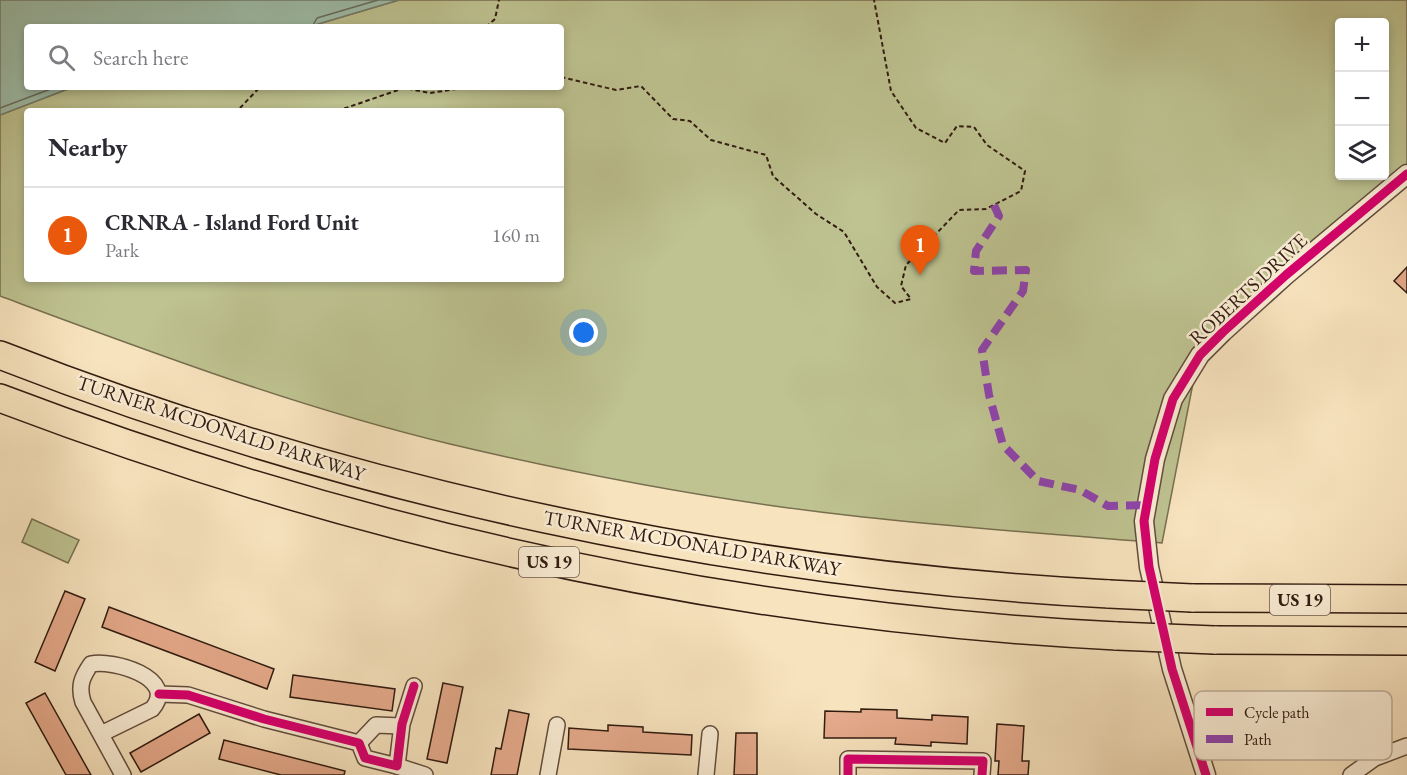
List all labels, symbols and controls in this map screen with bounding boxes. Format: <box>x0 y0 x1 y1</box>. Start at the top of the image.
map controls <box>1335 18 1389 180</box>
button: + <box>1335 18 1389 72</box>
search box <box>24 24 564 90</box>
icon: search <box>45 41 78 74</box>
text: Search here <box>93 43 188 72</box>
button: − <box>1335 72 1389 126</box>
button: layers <box>1335 126 1389 180</box>
text: Nearby <box>48 130 128 164</box>
text: CRNRA - Island Ford Unit <box>105 208 359 237</box>
text: 1 <box>62 222 73 248</box>
text: 160 m <box>492 222 540 248</box>
pin: 1 <box>900 226 940 275</box>
street label: ROBERTS DRIVE <box>1183 228 1313 350</box>
text: Park <box>105 237 139 263</box>
your location <box>569 318 598 347</box>
street label: TURNER MCDONALD PARKWAY <box>74 369 370 487</box>
street label: TURNER MCDONALD PARKWAY <box>541 504 844 582</box>
road number: US 19 <box>519 547 579 577</box>
road number: US 19 <box>1270 585 1330 615</box>
legend <box>1194 691 1392 760</box>
text: Cycle path <box>1244 702 1309 723</box>
text: Path <box>1244 729 1272 750</box>

